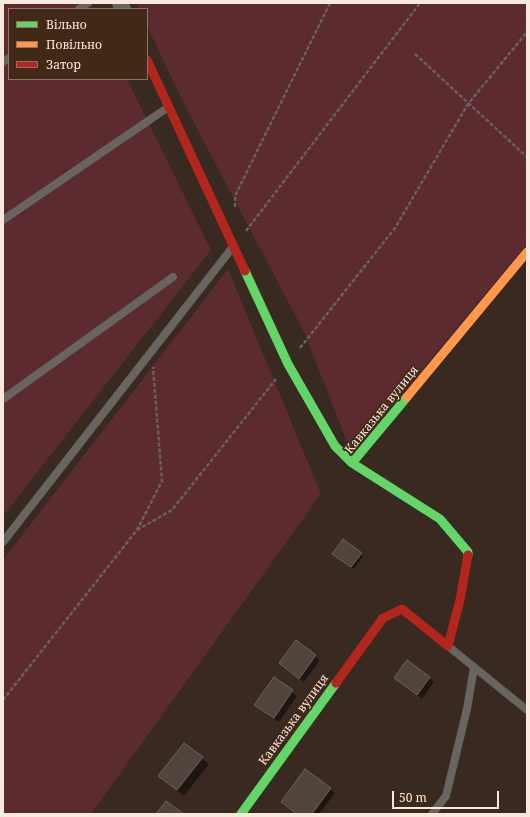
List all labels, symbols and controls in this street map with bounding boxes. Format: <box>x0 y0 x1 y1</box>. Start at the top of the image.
legend <box>8 8 148 80</box>
text: Вільно <box>46 16 87 33</box>
text: Повільно <box>46 36 102 53</box>
text: Затор <box>46 56 81 73</box>
street label: Кавказька вулиця <box>342 363 422 457</box>
street label: Кавказька вулиця <box>256 672 332 768</box>
scale bar <box>394 783 501 809</box>
text: 50 m <box>399 789 427 806</box>

